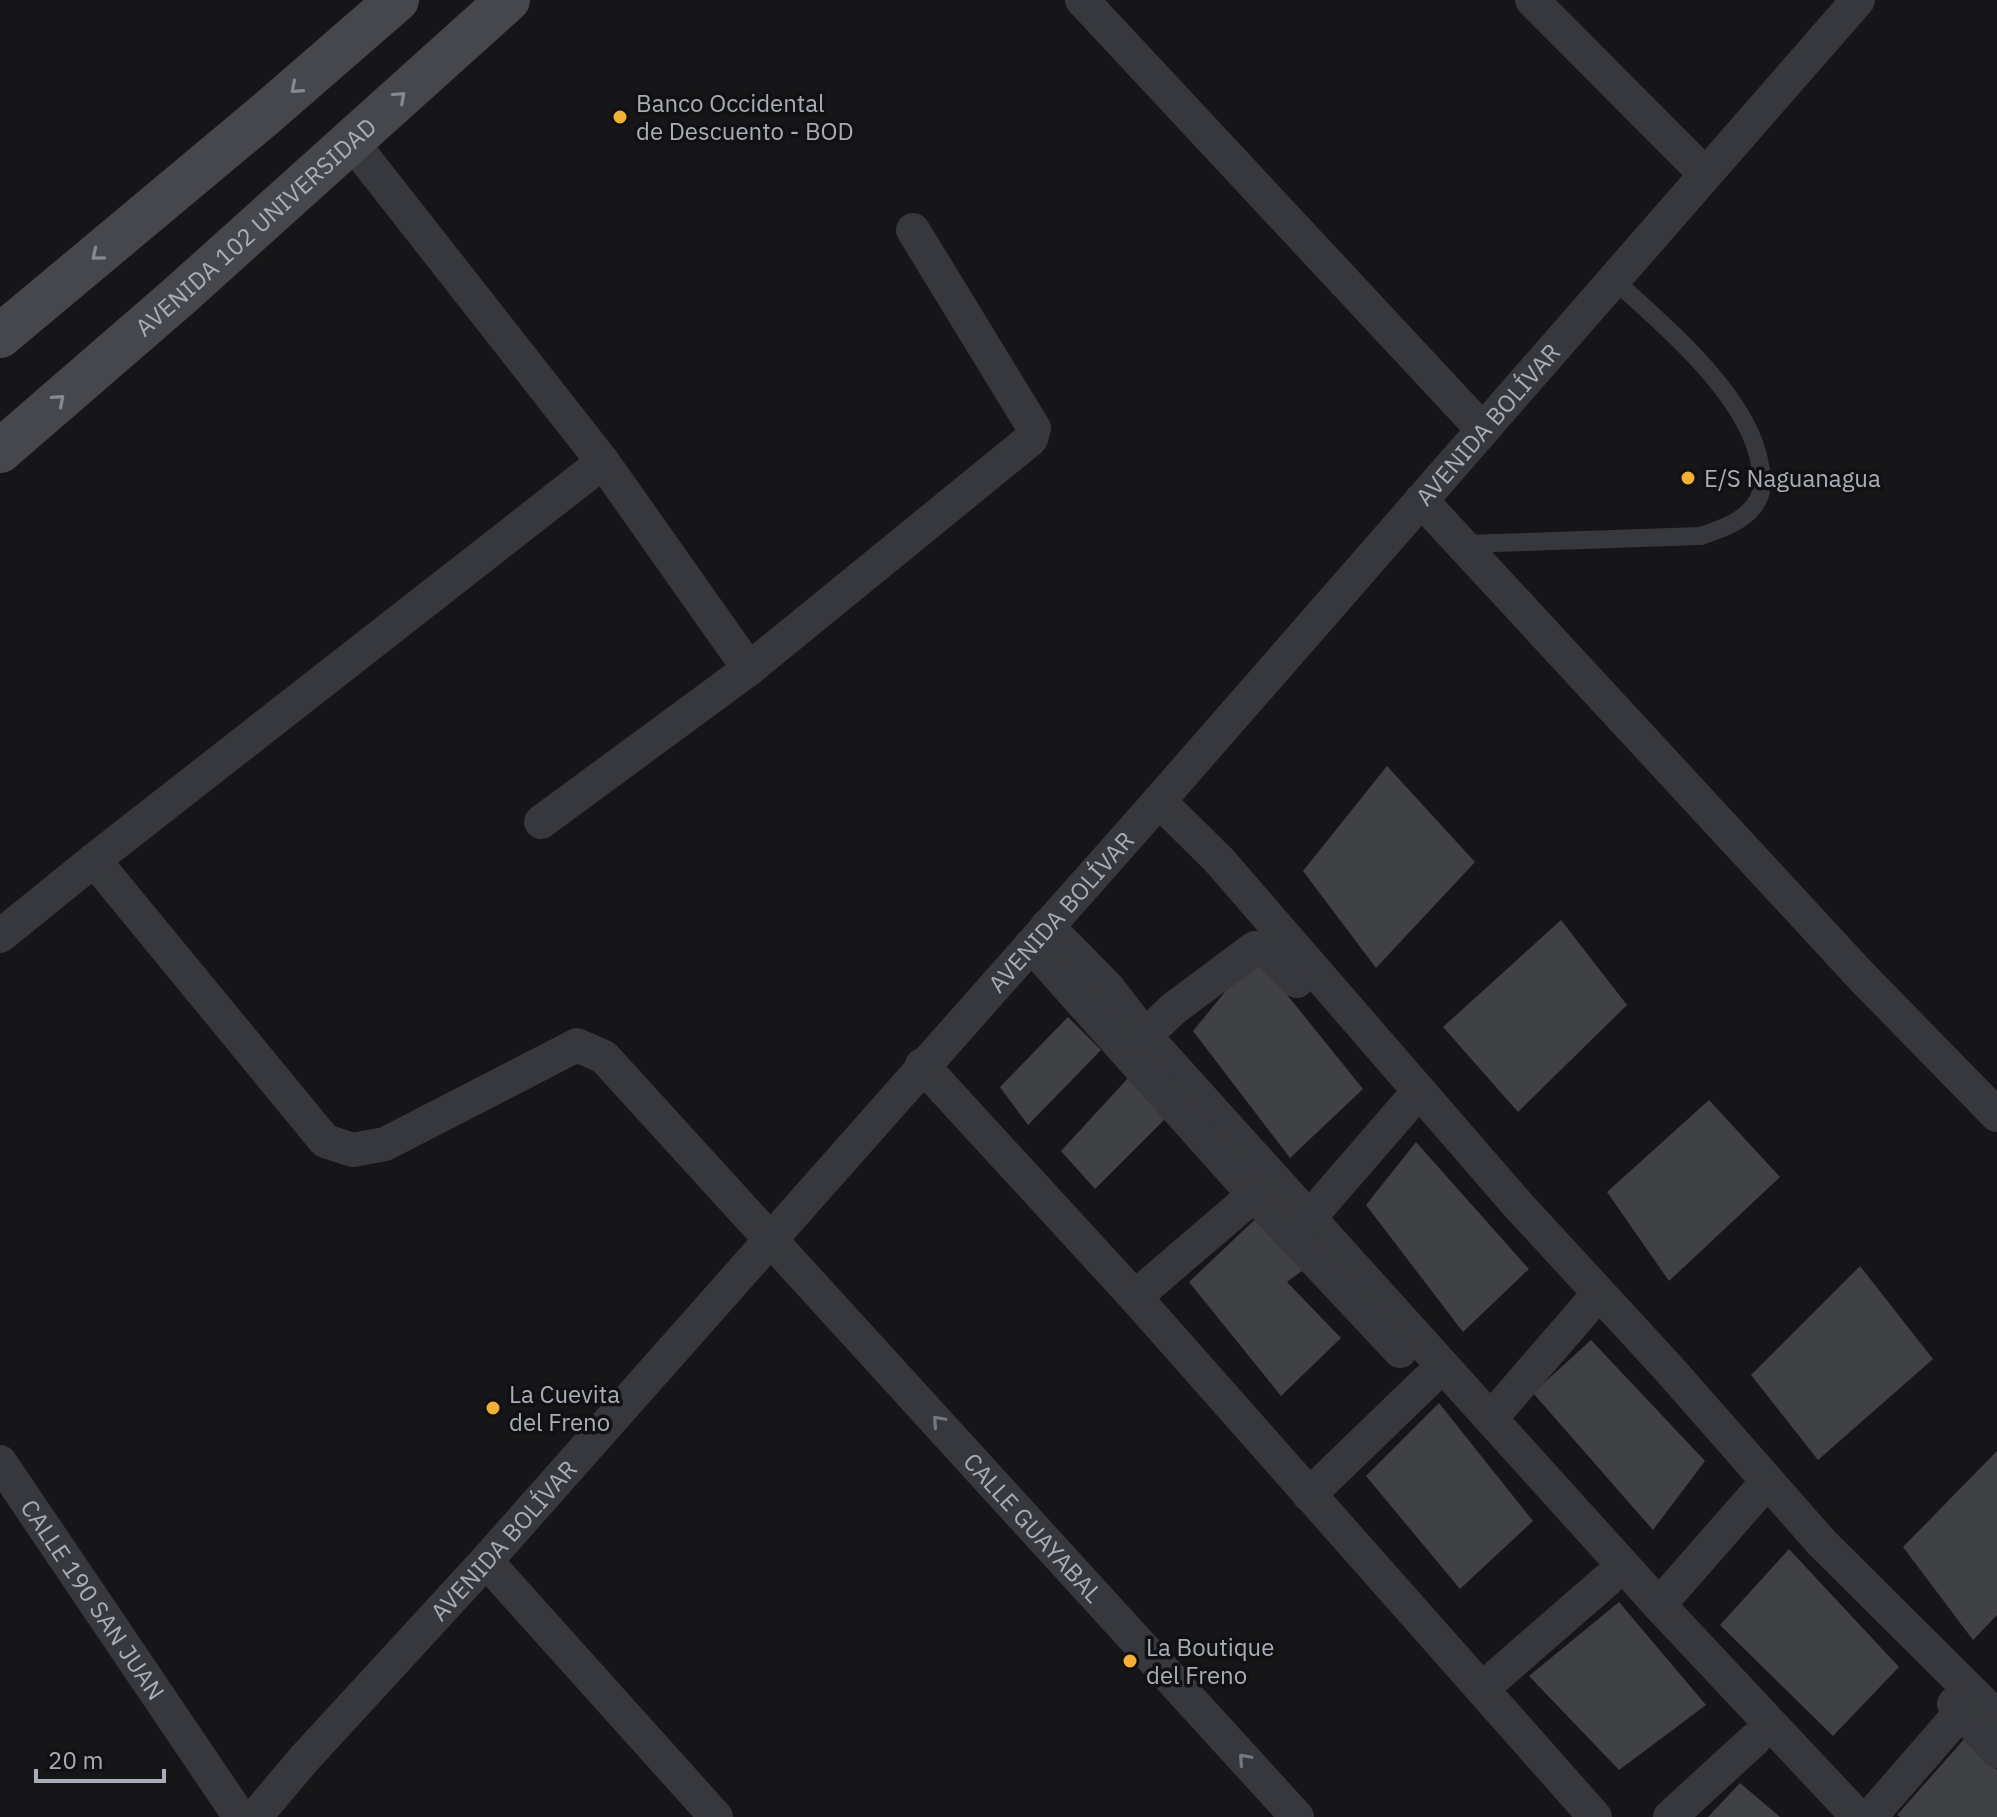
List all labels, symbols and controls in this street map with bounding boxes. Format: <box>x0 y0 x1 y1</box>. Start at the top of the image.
one-way arrow <box>290 78 305 93</box>
place label: Banco Occidental de Descuento - BOD <box>636 87 854 147</box>
one-way arrow <box>391 91 405 106</box>
marker: Banco Occidental de Descuento - BOD <box>611 108 629 126</box>
street label: AVENIDA 102 UNIVERSIDAD <box>128 110 383 343</box>
one-way arrow <box>92 245 106 260</box>
street label: AVENIDA BOLÍVAR <box>1408 336 1567 512</box>
one-way arrow <box>50 395 64 410</box>
place label: E/S Naguanagua <box>1704 462 1881 494</box>
marker: E/S Naguanagua <box>1679 469 1697 487</box>
street label: AVENIDA BOLÍVAR <box>981 824 1141 999</box>
place label: La Cuevita del Freno <box>509 1378 620 1438</box>
marker: La Cuevita del Freno <box>484 1399 502 1417</box>
one-way arrow <box>933 1416 947 1431</box>
street label: CALLE GUAYABAL <box>957 1446 1109 1609</box>
street label: AVENIDA BOLÍVAR <box>423 1453 584 1627</box>
street label: CALLE 190 SAN JUAN <box>14 1493 172 1706</box>
place label: La Boutique del Freno <box>1146 1631 1274 1691</box>
marker: La Boutique del Freno <box>1121 1652 1139 1670</box>
scale bar <box>36 1733 164 1783</box>
text: 20 m <box>48 1744 103 1776</box>
one-way arrow <box>1240 1754 1254 1769</box>

